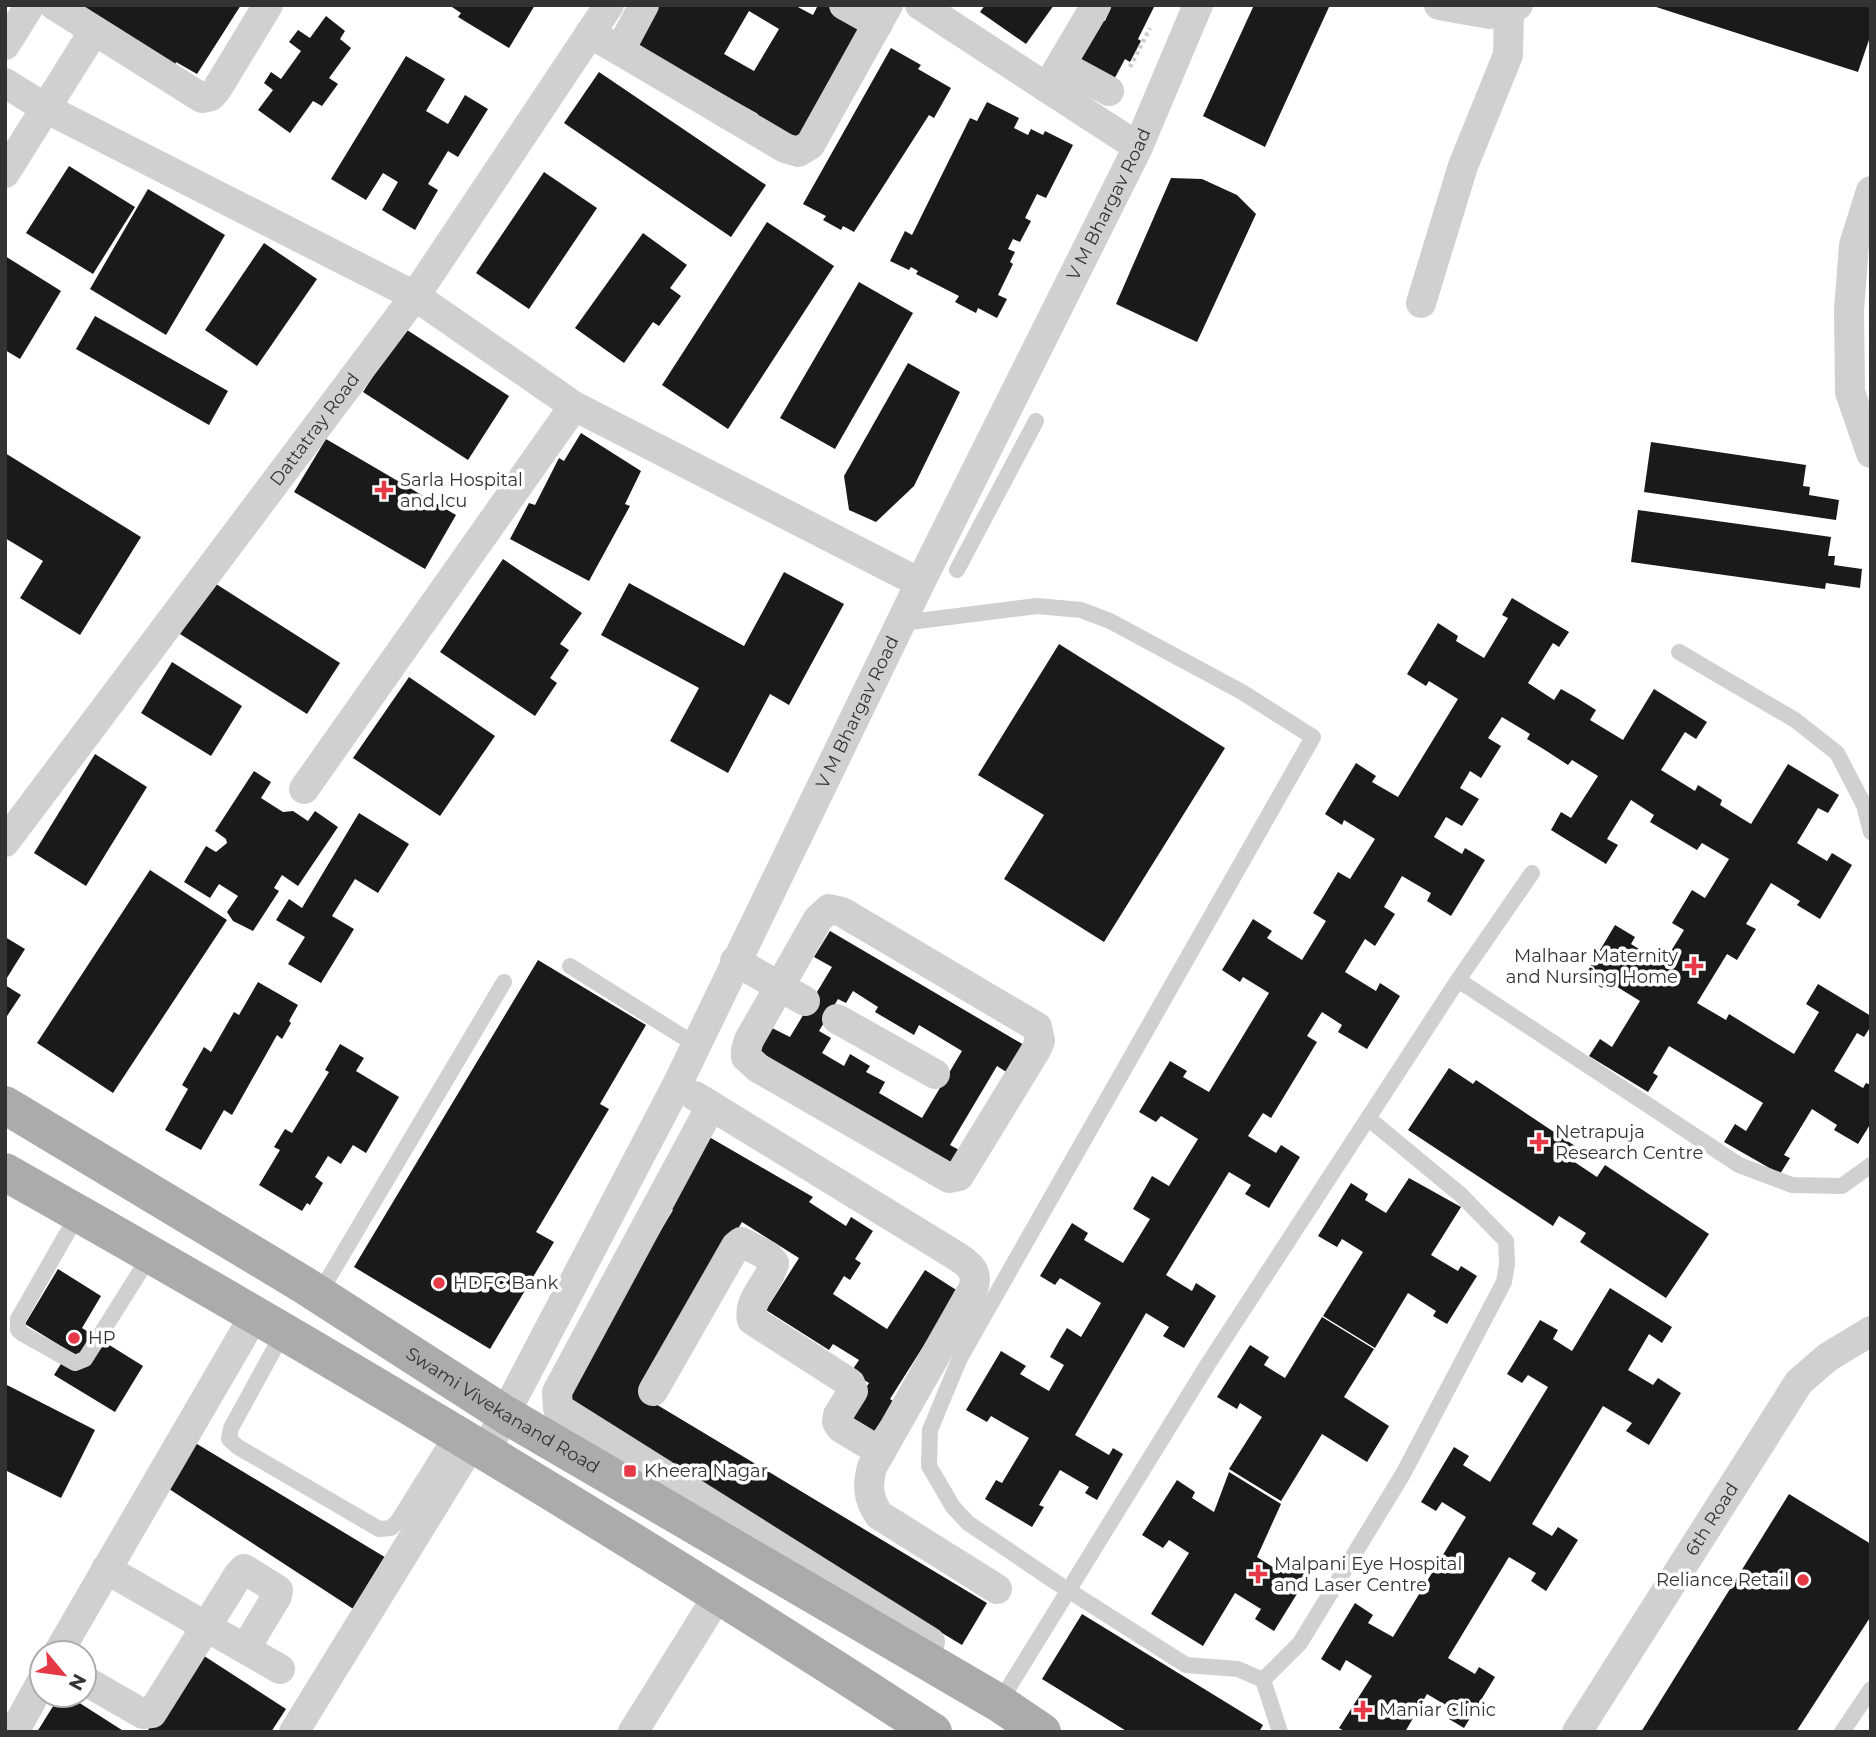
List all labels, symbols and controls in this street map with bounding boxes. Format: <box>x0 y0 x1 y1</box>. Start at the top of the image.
street label: V M Bhargav Road <box>1062 125 1156 284</box>
street label: Dattatray Road <box>265 368 364 490</box>
place label: Sarla Hospital and Icu <box>400 469 523 512</box>
marker: Sarla Hospital and Icu <box>374 480 394 500</box>
street label: V M Bhargav Road <box>811 632 904 792</box>
place label: Malhaar Maternity and Nursing Home <box>1506 945 1678 988</box>
marker: Malhaar Maternity and Nursing Home <box>1684 956 1704 976</box>
place label: Netrapuja Research Centre <box>1555 1121 1703 1164</box>
marker: Netrapuja Research Centre <box>1529 1132 1549 1152</box>
place label: HDFC Bank <box>453 1272 559 1294</box>
marker: HDFC Bank <box>431 1275 447 1291</box>
place label: HP <box>88 1327 116 1349</box>
marker: HP <box>66 1330 82 1346</box>
street label: Swami Vivekanand Road <box>402 1342 603 1478</box>
place label: Kheera Nagar <box>644 1460 768 1482</box>
marker: Kheera Nagar <box>622 1463 638 1479</box>
street label: 6th Road <box>1681 1479 1743 1560</box>
place label: Malpani Eye Hospital and Laser Centre <box>1274 1553 1462 1596</box>
marker: Malpani Eye Hospital and Laser Centre <box>1248 1564 1268 1584</box>
place label: Reliance Retail <box>1656 1569 1789 1591</box>
marker: Reliance Retail <box>1795 1572 1811 1588</box>
north arrow <box>28 1639 98 1709</box>
text: N <box>64 1670 91 1694</box>
place label: Maniar Clinic <box>1379 1699 1496 1721</box>
marker: Maniar Clinic <box>1353 1700 1373 1720</box>

